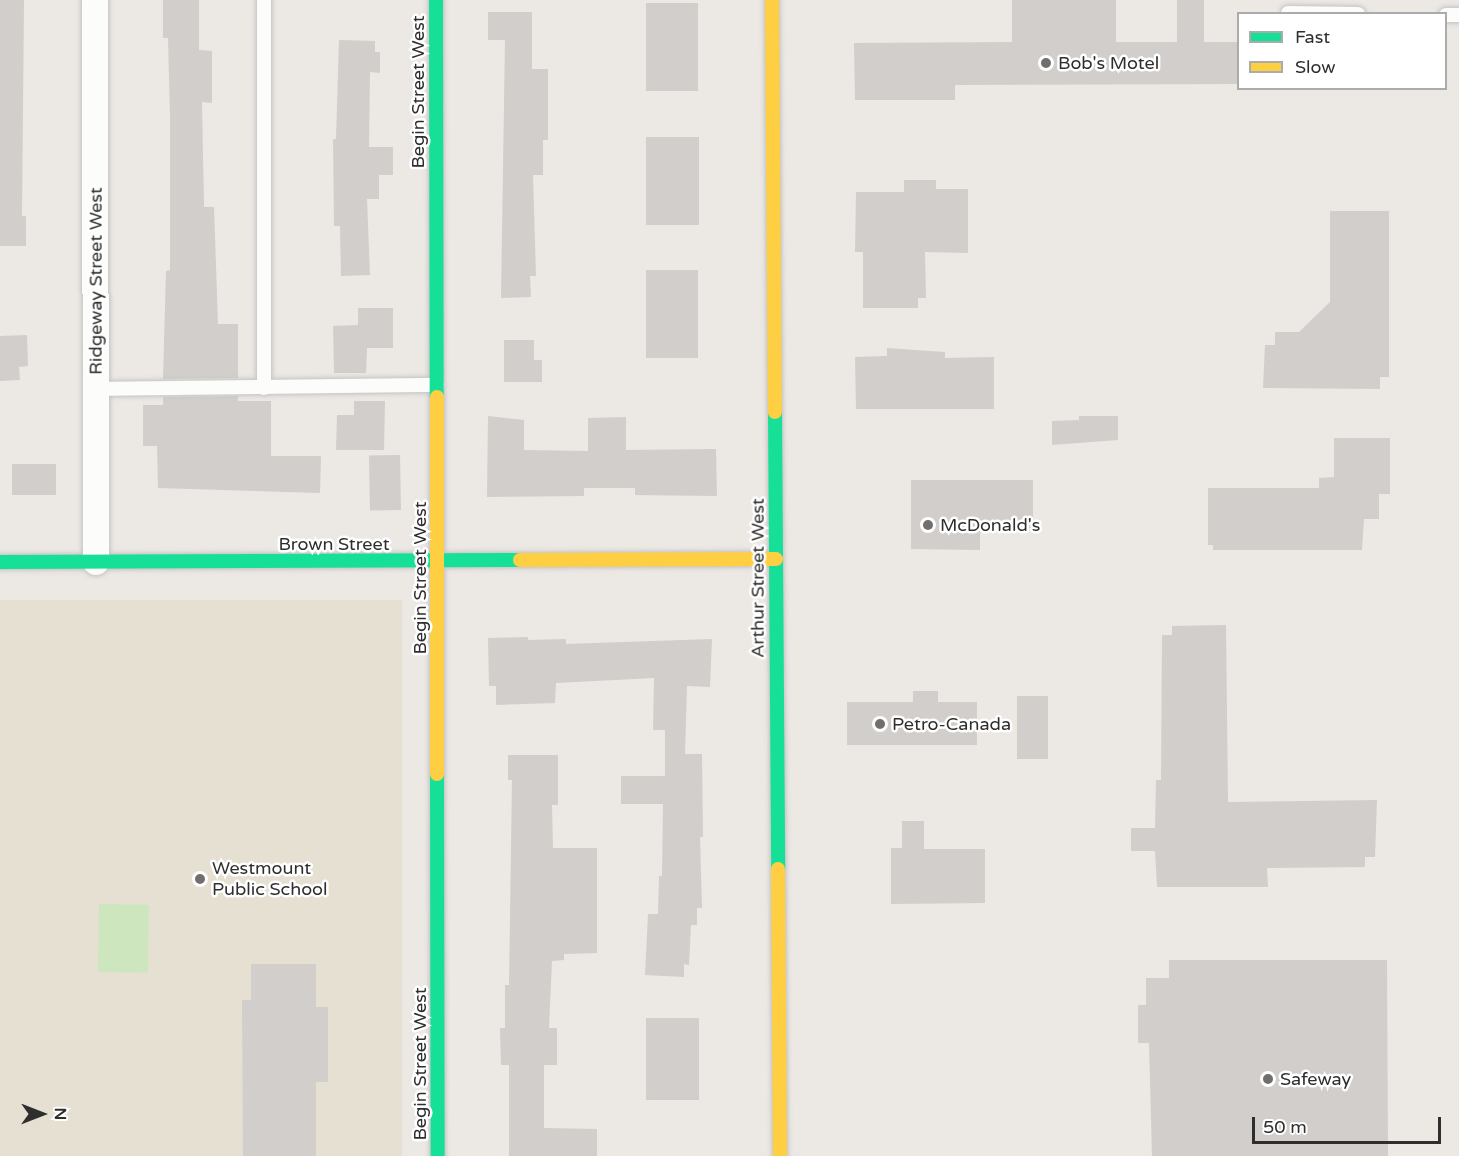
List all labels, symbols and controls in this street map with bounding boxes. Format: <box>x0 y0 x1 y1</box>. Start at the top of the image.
legend <box>1237 12 1447 90</box>
street label: Begin Street West <box>407 15 429 169</box>
text: Fast <box>1295 26 1330 48</box>
place label: Bob's Motel <box>1058 52 1159 74</box>
marker: Bob's Motel <box>1039 56 1053 70</box>
text: Slow <box>1295 56 1336 78</box>
street label: Ridgeway Street West <box>85 187 107 375</box>
street label: Arthur Street West <box>747 498 769 658</box>
street label: Begin Street West <box>409 501 431 655</box>
place label: McDonald's <box>940 514 1040 536</box>
marker: McDonald's <box>921 518 935 532</box>
street label: Brown Street <box>278 533 390 555</box>
place label: Petro-Canada <box>892 713 1011 735</box>
marker: Petro-Canada <box>873 717 887 731</box>
place label: Westmount Public School <box>212 858 328 900</box>
marker: Westmount Public School <box>193 872 207 886</box>
street label: Begin Street West <box>409 987 431 1141</box>
place label: Safeway <box>1280 1068 1351 1090</box>
marker: Safeway <box>1261 1072 1275 1086</box>
north arrow <box>12 1084 72 1144</box>
scale bar <box>1255 1105 1444 1143</box>
text: N <box>50 1108 70 1120</box>
text: 50 m <box>1263 1116 1307 1138</box>

